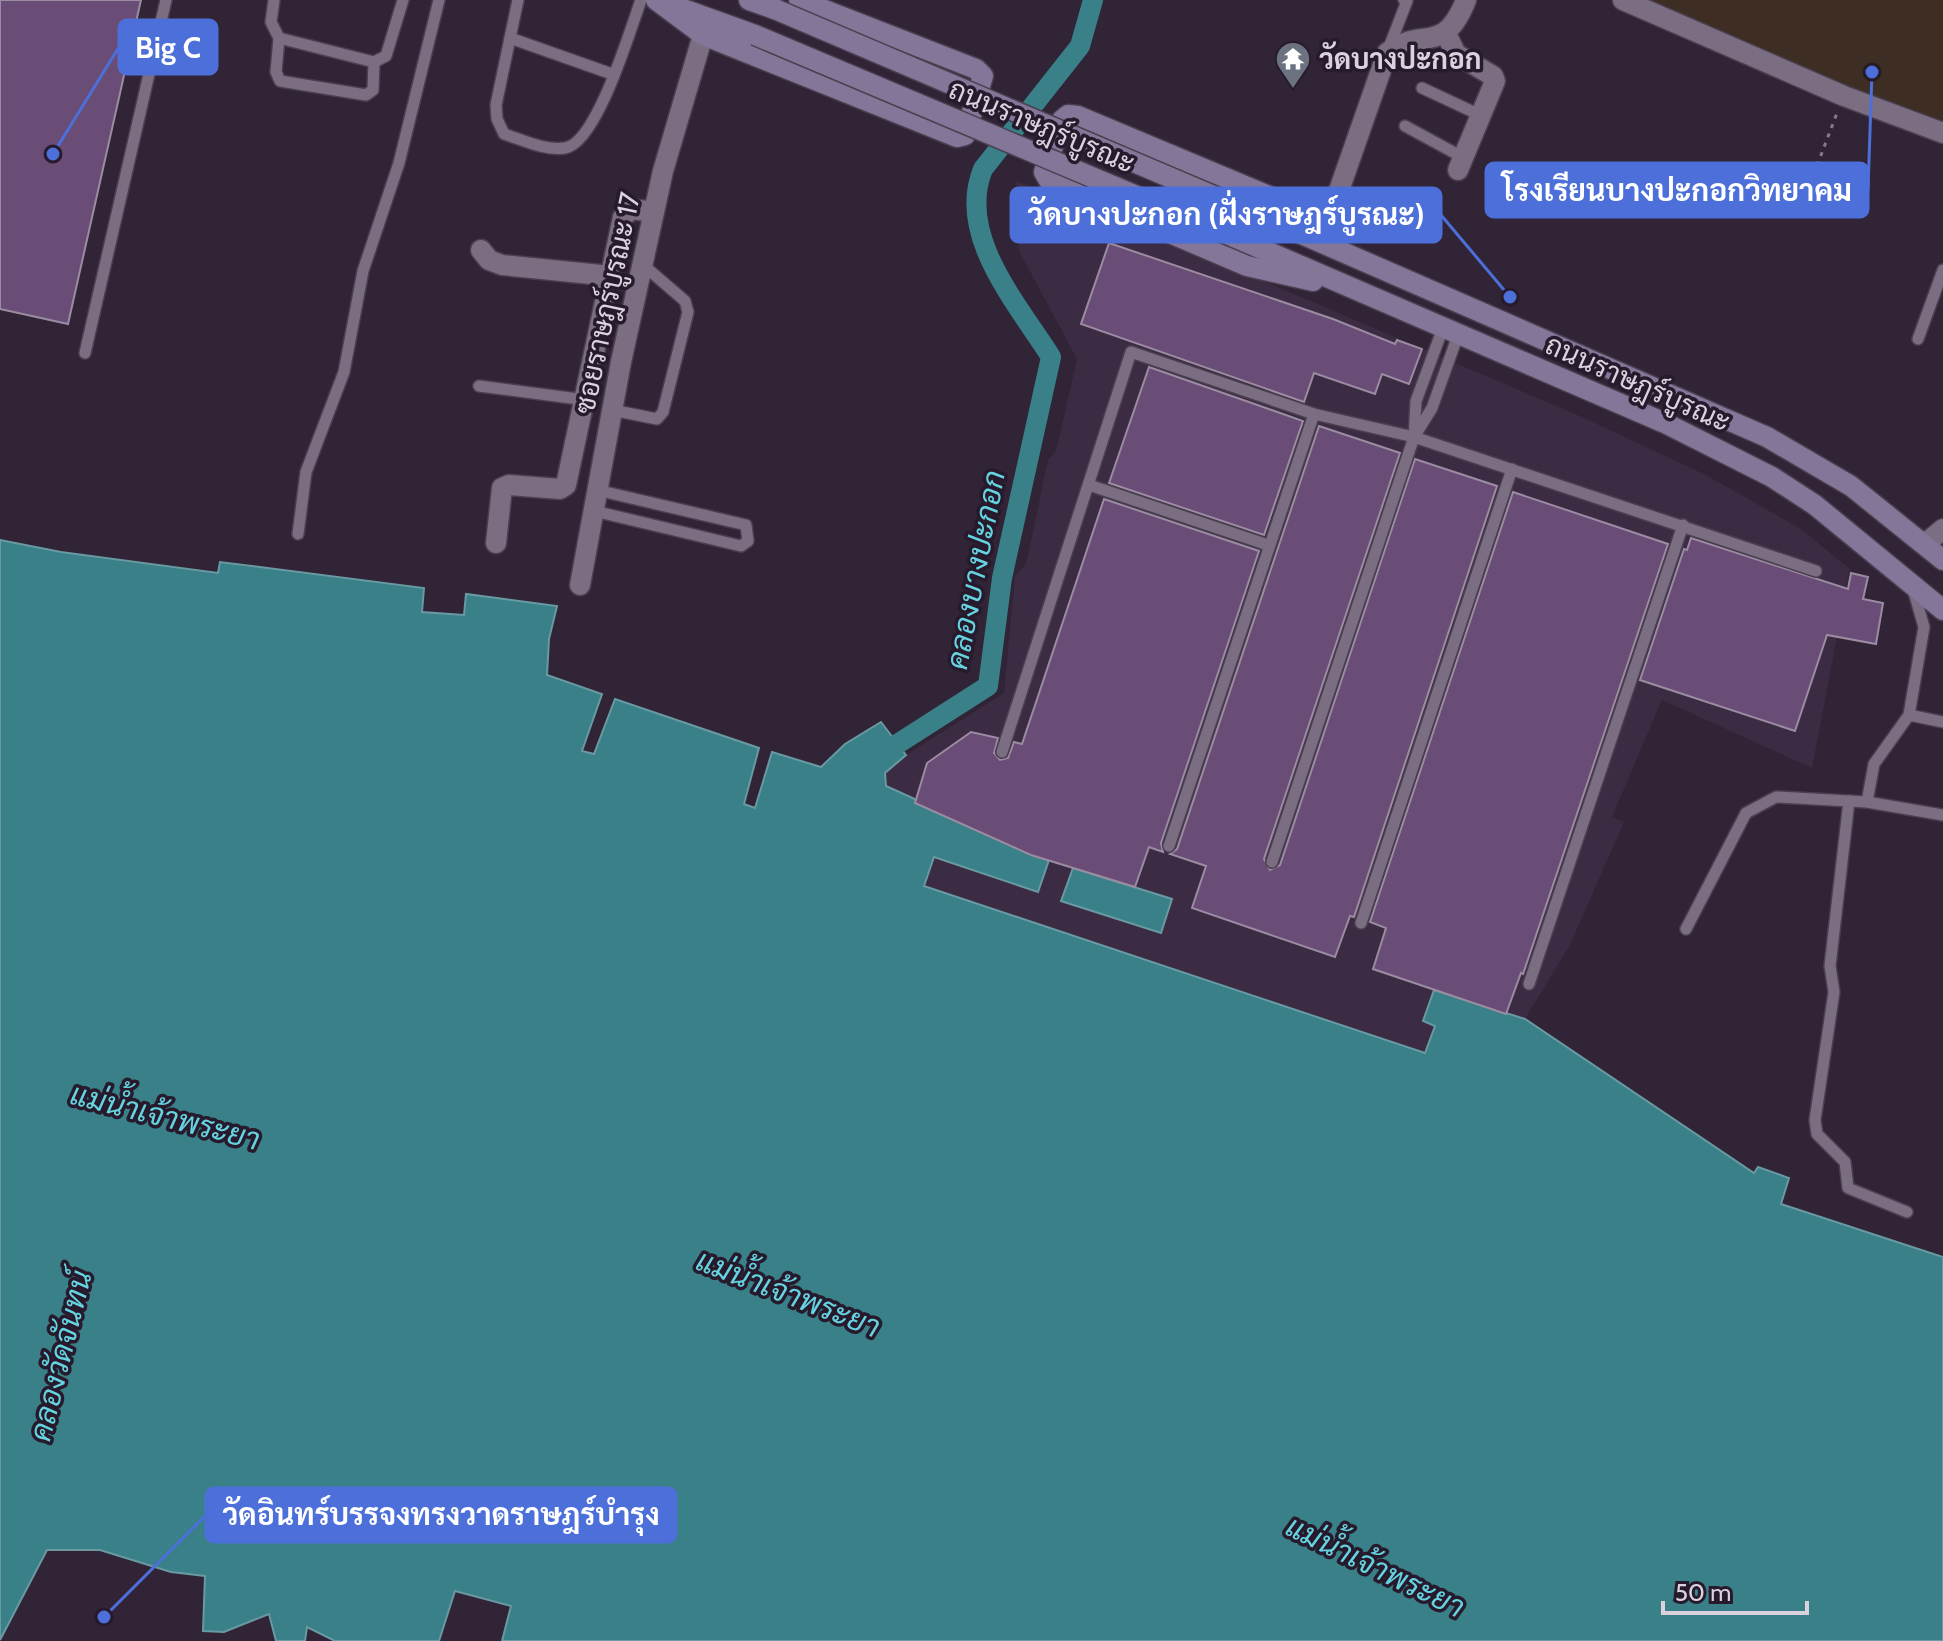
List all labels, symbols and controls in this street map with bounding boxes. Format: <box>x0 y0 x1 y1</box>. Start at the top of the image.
callout: Big C <box>119 20 217 74</box>
text: Big C <box>135 29 201 66</box>
temple icon: วัดบางปะกอก <box>1274 40 1312 90</box>
place label: วัดบางปะกอก <box>1319 41 1482 76</box>
street label: ถนนราษฎร์บูรณะ <box>943 70 1141 183</box>
callout: โรงเรียนบางปะกอกวิทยาคม <box>1486 163 1868 217</box>
text: โรงเรียนบางปะกอกวิทยาคม <box>1500 170 1852 209</box>
callout: วัดบางปะกอก (ฝั่งราษฎร์บูรณะ) <box>1011 188 1441 242</box>
street label: ซอยราษฎร์บูรณะ 17 <box>565 189 650 418</box>
text: วัดบางปะกอก (ฝั่งราษฎร์บูรณะ) <box>1027 190 1425 236</box>
street label: ถนนราษฎร์บูรณะ <box>1539 325 1736 442</box>
water label: คลองบางปะกอก <box>938 467 1013 673</box>
water label: แม่น้ำเจ้าพระยา <box>67 1067 266 1158</box>
water label: แม่น้ำเจ้าพระยา <box>691 1234 888 1346</box>
water label: คลองวัดจันทน์ <box>20 1263 101 1445</box>
callout: วัดอินทร์บรรจงทรงวาดราษฎร์บำรุง <box>206 1488 676 1542</box>
text: วัดอินทร์บรรจงทรงวาดราษฎร์บำรุง <box>222 1495 660 1536</box>
water label: แม่น้ำเจ้าพระยา <box>1280 1500 1474 1626</box>
scale bar <box>1663 1565 1807 1615</box>
text: 50 m <box>1675 1578 1731 1607</box>

